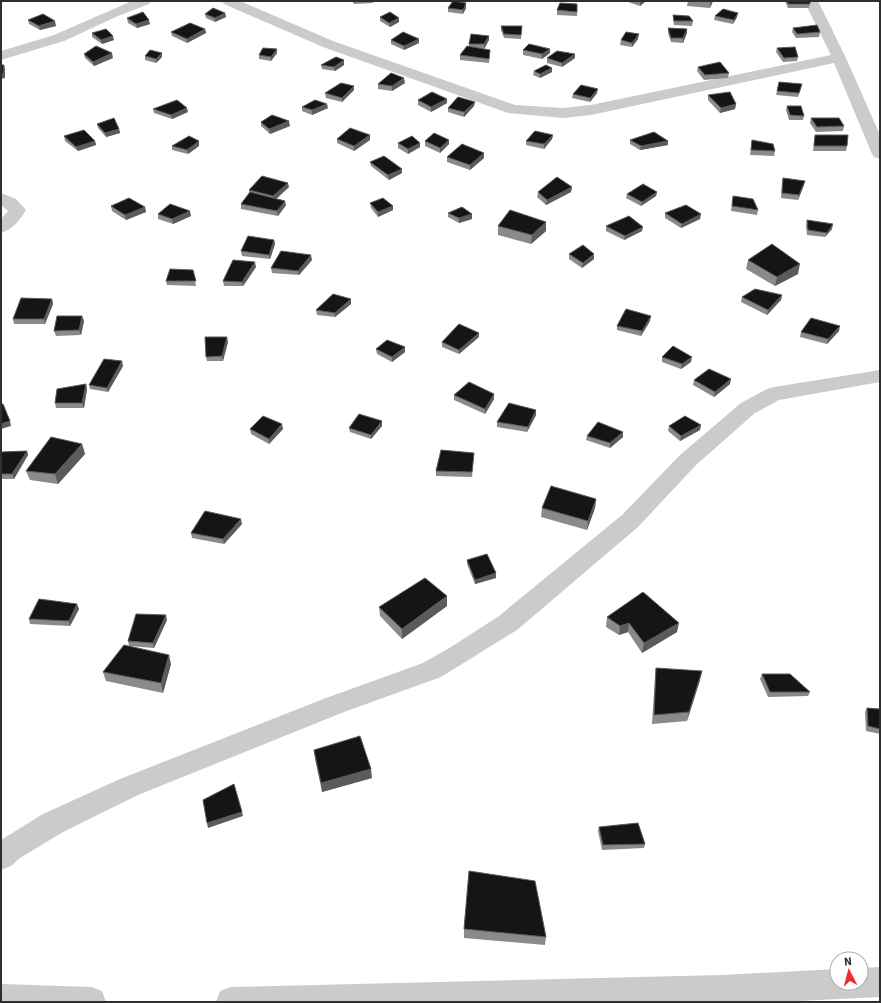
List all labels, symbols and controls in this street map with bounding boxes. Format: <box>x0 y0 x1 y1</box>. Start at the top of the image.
north arrow <box>829 951 869 991</box>
text: N <box>844 955 852 968</box>

